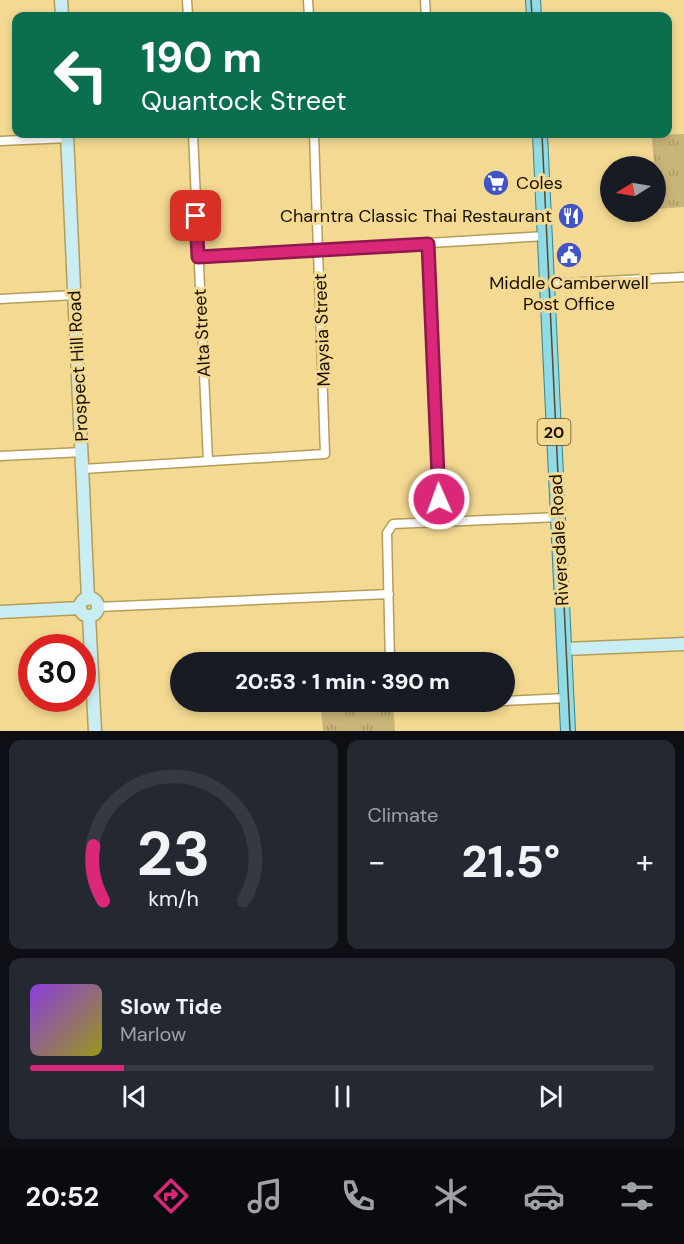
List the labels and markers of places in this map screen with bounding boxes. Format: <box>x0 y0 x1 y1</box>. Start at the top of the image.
supermarket icon: Coles <box>481 168 511 198</box>
place label: Coles <box>516 171 563 195</box>
pin <box>170 190 221 241</box>
restaurant icon: Charntra Classic Thai Restaurant <box>556 201 586 231</box>
place label: Charntra Classic Thai Restaurant <box>280 204 552 228</box>
public building icon: Middle Camberwell Post Office <box>554 240 584 270</box>
place label: Middle Camberwell Post Office <box>489 271 649 316</box>

